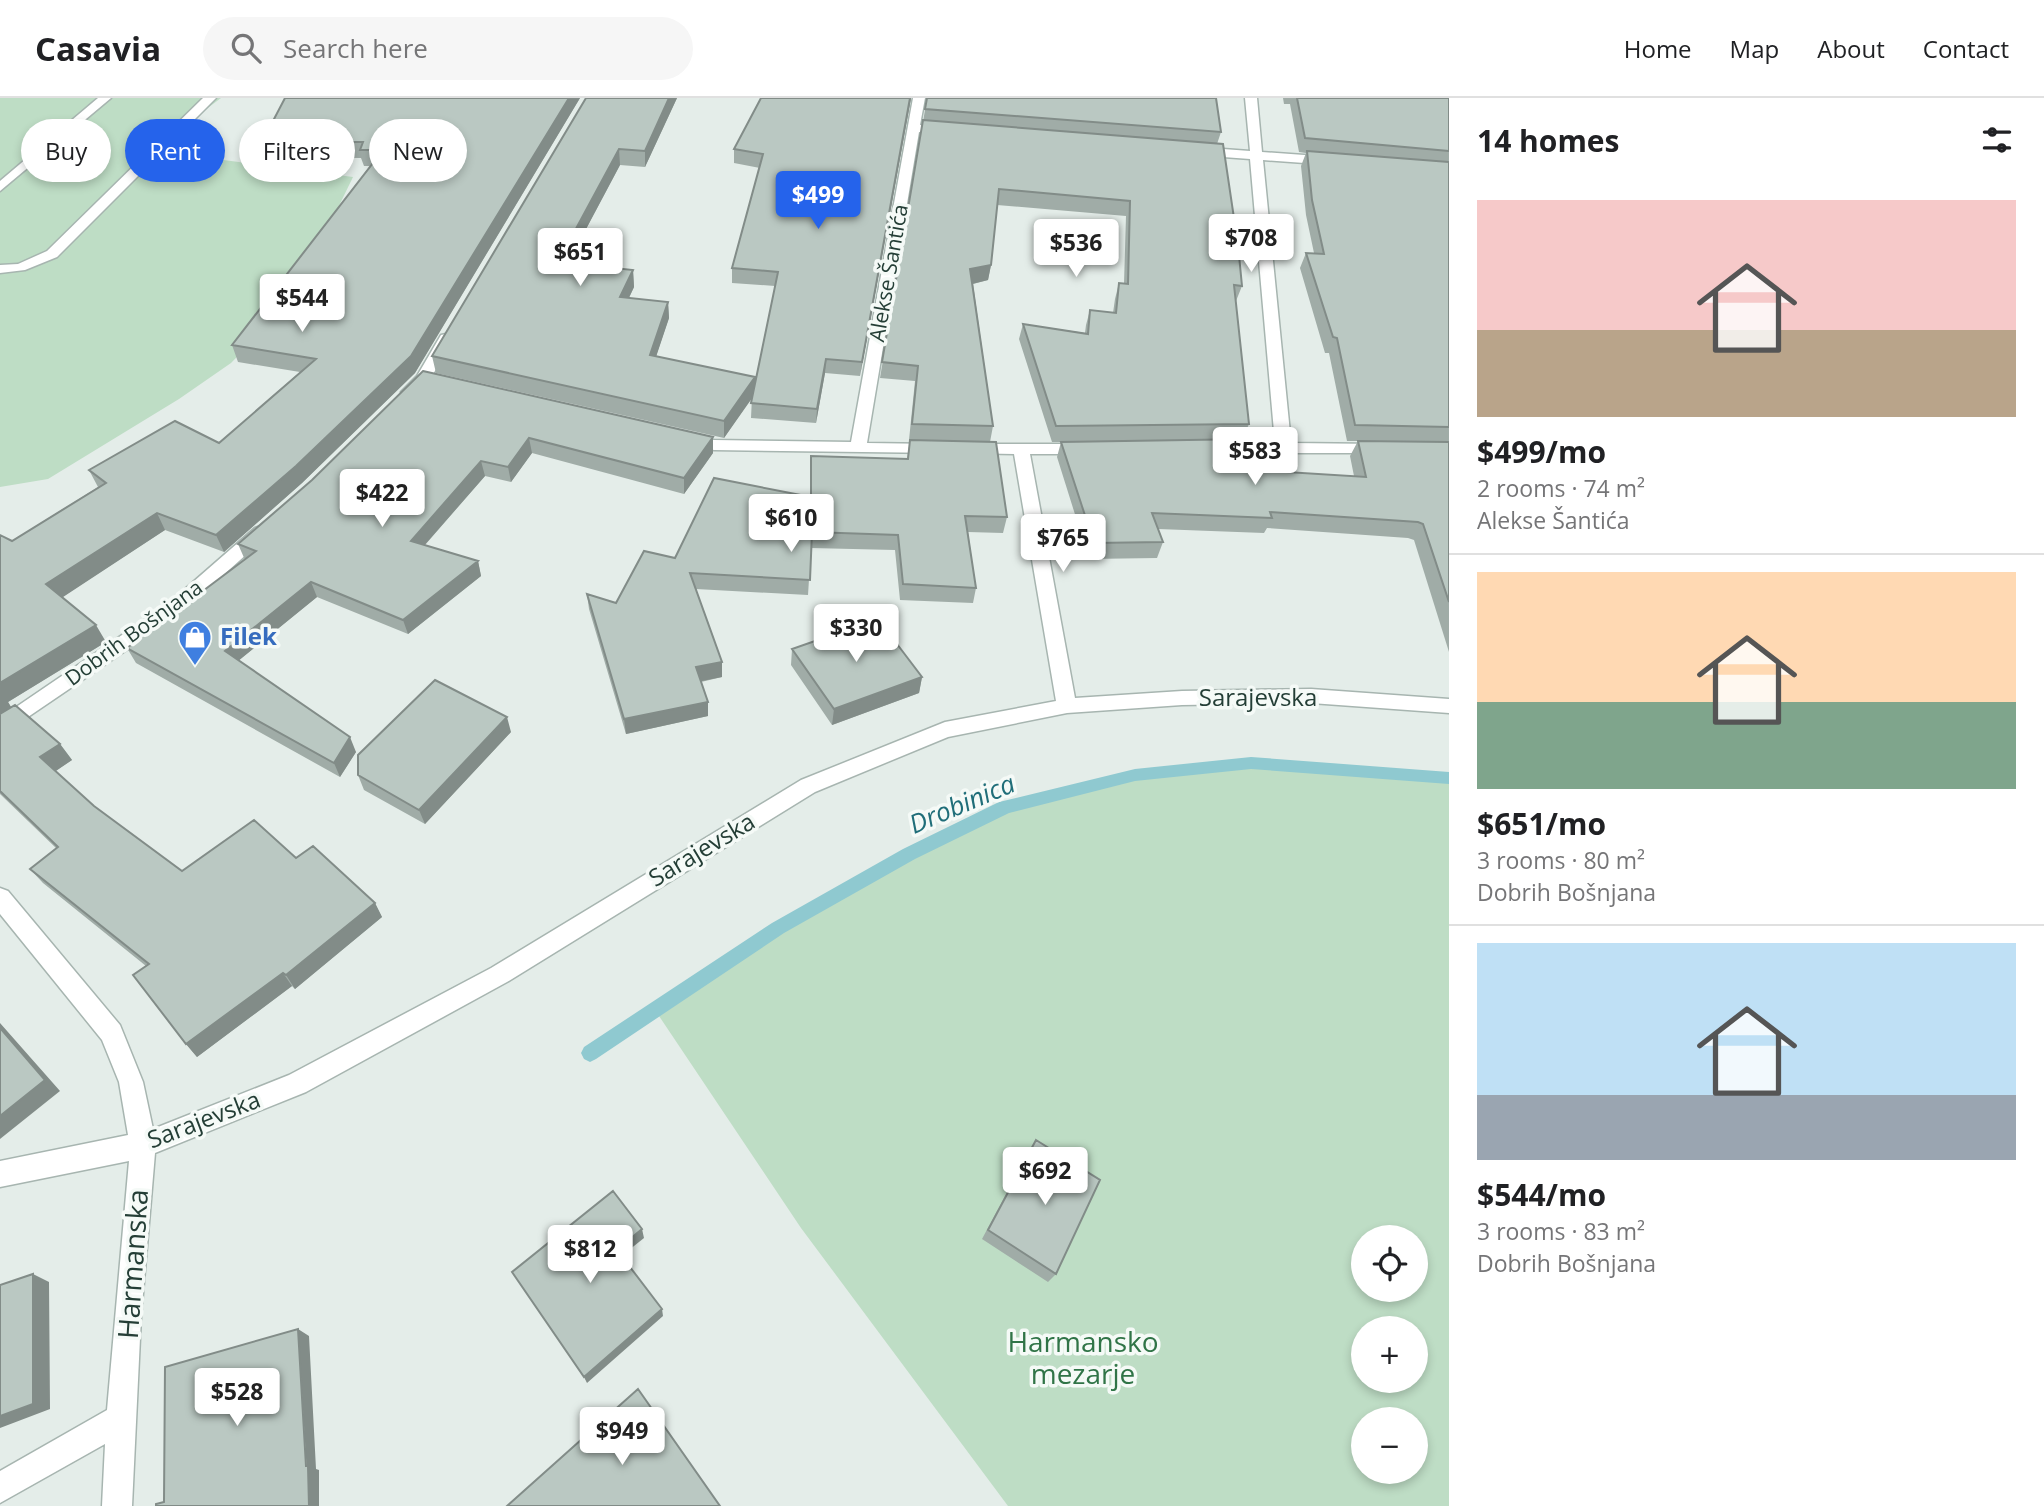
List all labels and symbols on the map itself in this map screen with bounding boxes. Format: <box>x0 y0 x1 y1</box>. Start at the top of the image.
pin: $499 <box>777 172 859 231</box>
street label: Alekse Šantića <box>862 202 914 344</box>
pin: $708 <box>1210 214 1292 274</box>
pin: $536 <box>1035 220 1117 279</box>
pin: $651 <box>539 228 621 288</box>
pin: $544 <box>261 274 343 334</box>
pin: $583 <box>1214 428 1296 487</box>
pin: $422 <box>341 470 423 529</box>
pin: $610 <box>750 494 832 554</box>
pin: $765 <box>1022 514 1104 574</box>
street label: Dobrih Bošnjana <box>59 573 208 692</box>
pin: $330 <box>815 604 897 664</box>
shop icon: Filek <box>176 618 214 667</box>
place label: Filek <box>220 619 277 652</box>
street label: Sarajevska <box>1199 680 1317 713</box>
water label: Drobinica <box>903 765 1020 842</box>
street label: Sarajevska <box>642 804 761 893</box>
street label: Sarajevska <box>142 1082 265 1155</box>
pin: $692 <box>1004 1148 1086 1207</box>
street label: Harmanska <box>108 1188 156 1340</box>
pin: $812 <box>549 1226 631 1285</box>
park label: Harmansko mezarje <box>1007 1322 1159 1392</box>
pin: $528 <box>196 1368 278 1428</box>
pin: $949 <box>581 1408 663 1467</box>

